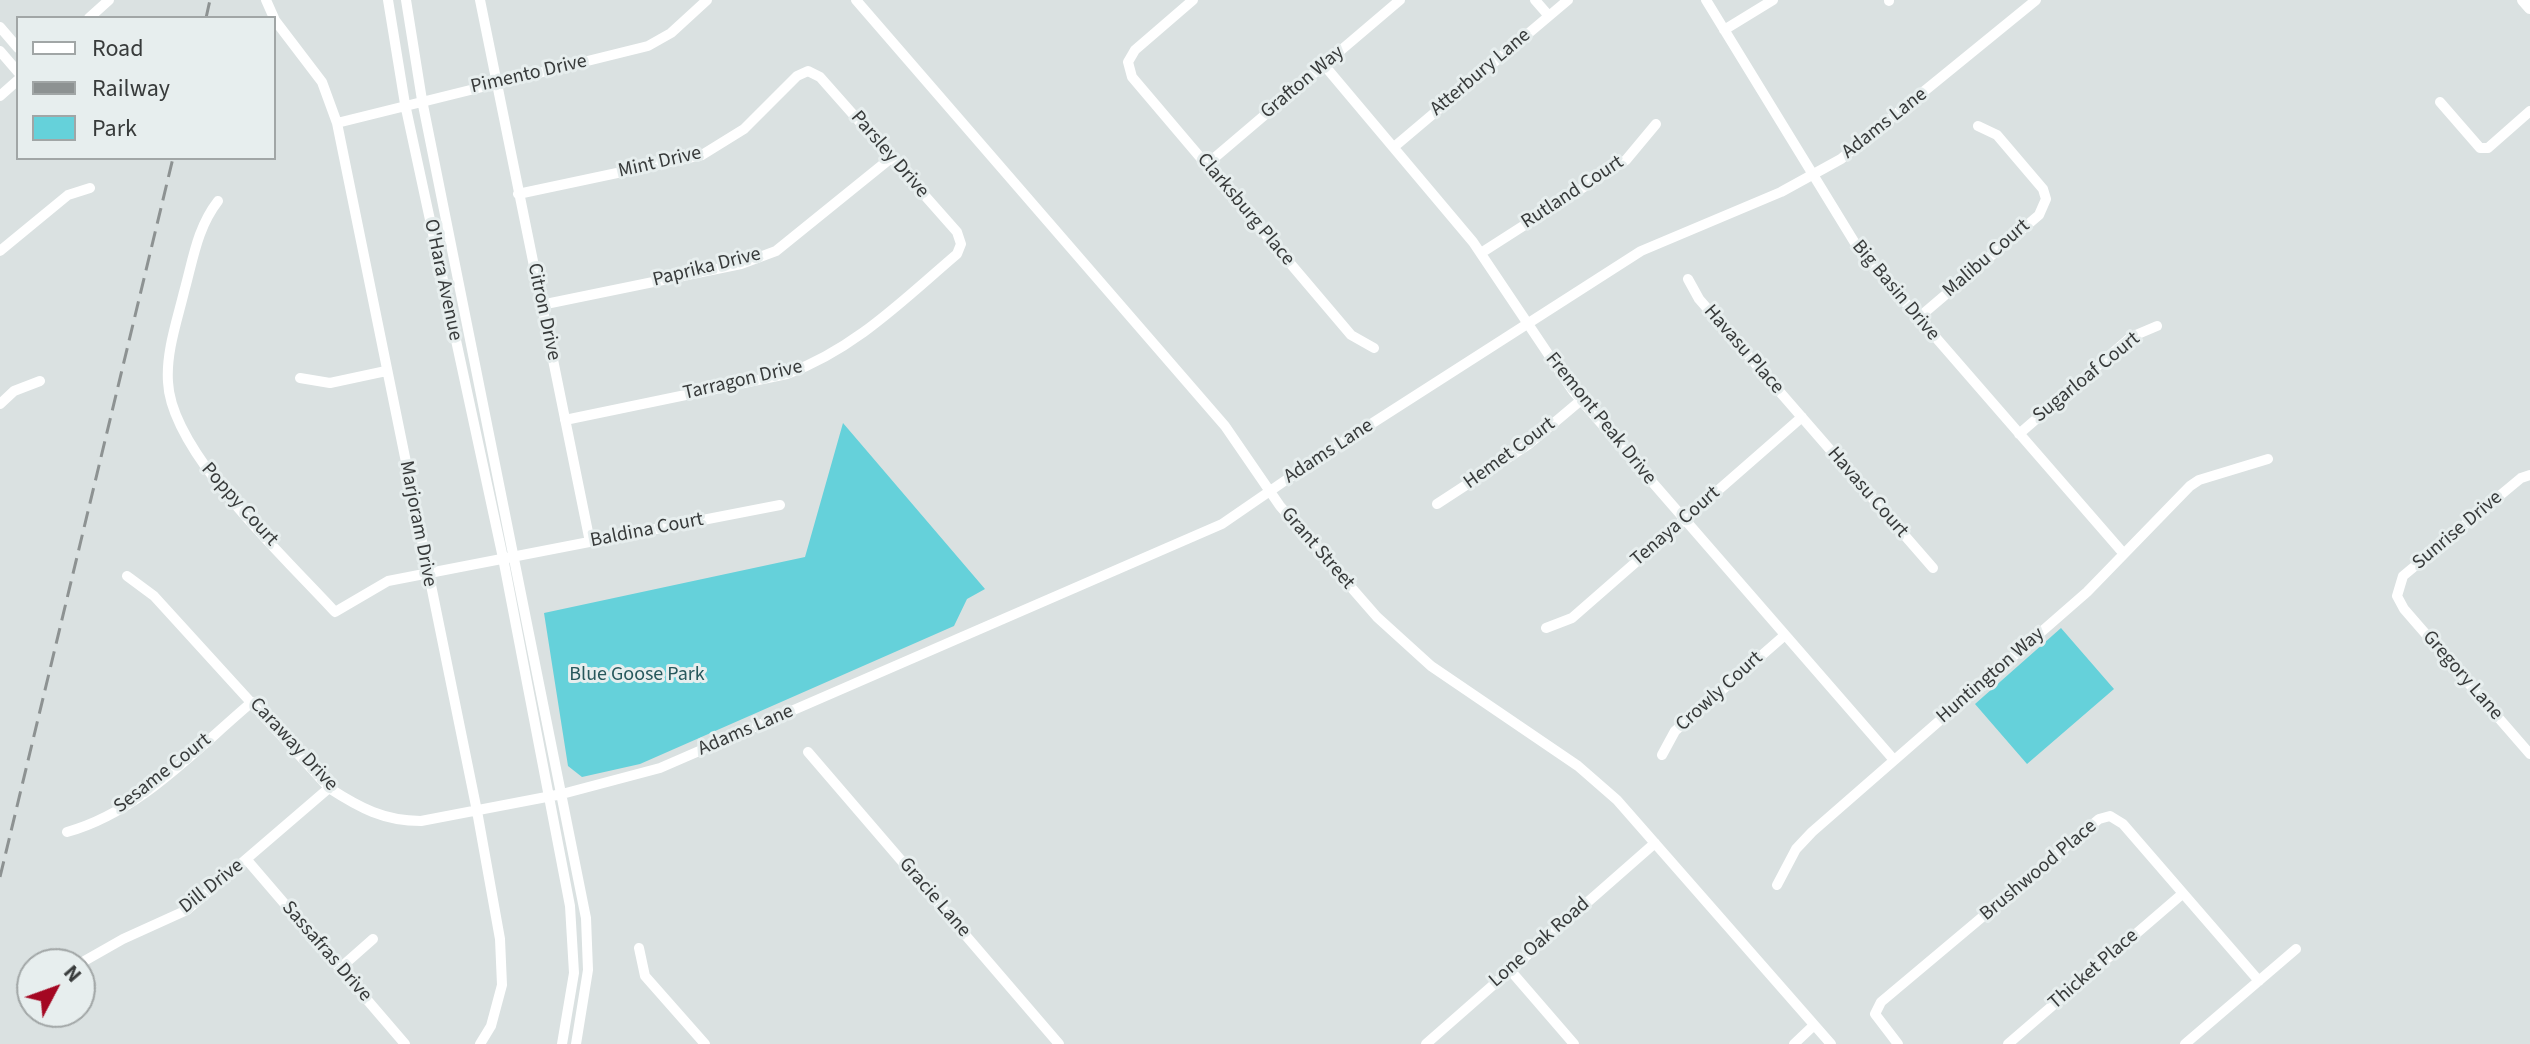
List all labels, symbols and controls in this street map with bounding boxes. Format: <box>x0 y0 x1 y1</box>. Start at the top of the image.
legend <box>16 16 276 160</box>
street label: Atterbury Lane <box>1426 24 1536 122</box>
text: Road <box>92 31 144 66</box>
street label: Grafton Way <box>1257 41 1349 125</box>
street label: Pimento Drive <box>469 50 589 100</box>
text: Railway <box>92 71 170 106</box>
street label: Adams Lane <box>1838 83 1932 165</box>
street label: Parsley Drive <box>845 107 933 203</box>
text: Park <box>92 111 137 146</box>
street label: Mint Drive <box>616 142 704 184</box>
street label: Clarksburg Place <box>1191 149 1299 271</box>
street label: Rutland Court <box>1517 151 1629 235</box>
street label: Malibu Court <box>1939 215 2035 303</box>
street label: O'Hara Avenue <box>417 217 467 343</box>
street label: Big Basin Drive <box>1846 236 1944 346</box>
street label: Paprika Drive <box>650 243 764 293</box>
street label: Citron Drive <box>521 261 565 363</box>
street label: Havasu Place <box>1698 300 1788 400</box>
street label: Sugarloaf Court <box>2029 328 2145 428</box>
street label: Fremont Peak Drive <box>1539 348 1661 490</box>
street label: Tarragon Drive <box>681 356 805 406</box>
street label: Hemet Court <box>1460 413 1560 495</box>
street label: Adams Lane <box>1280 414 1378 490</box>
street label: Havasu Court <box>1821 443 1913 543</box>
street label: Poppy Court <box>195 458 283 552</box>
street label: Marjoram Drive <box>393 459 441 589</box>
street label: Tenaya Court <box>1627 482 1725 572</box>
street label: Sunrise Drive <box>2408 486 2508 576</box>
street label: Grant Street <box>1275 503 1359 595</box>
street label: Baldina Court <box>588 508 706 554</box>
street label: Huntington Way <box>1932 623 2050 729</box>
street label: Gregory Lane <box>2417 626 2507 726</box>
street label: Crowly Court <box>1672 647 1768 737</box>
park label: Blue Goose Park <box>569 664 705 688</box>
street label: Caraway Drive <box>244 693 342 797</box>
street label: Adams Lane <box>695 700 797 762</box>
street label: Sesame Court <box>110 729 216 819</box>
street label: Brushwood Place <box>1976 815 2102 927</box>
street label: Gracie Lane <box>893 853 975 943</box>
street label: Dill Drive <box>175 855 249 919</box>
street label: Lone Oak Road <box>1485 893 1595 993</box>
street label: Sassafras Drive <box>276 897 376 1007</box>
street label: Thicket Place <box>2044 925 2144 1015</box>
north arrow <box>16 948 96 1028</box>
text: N <box>56 958 89 990</box>

